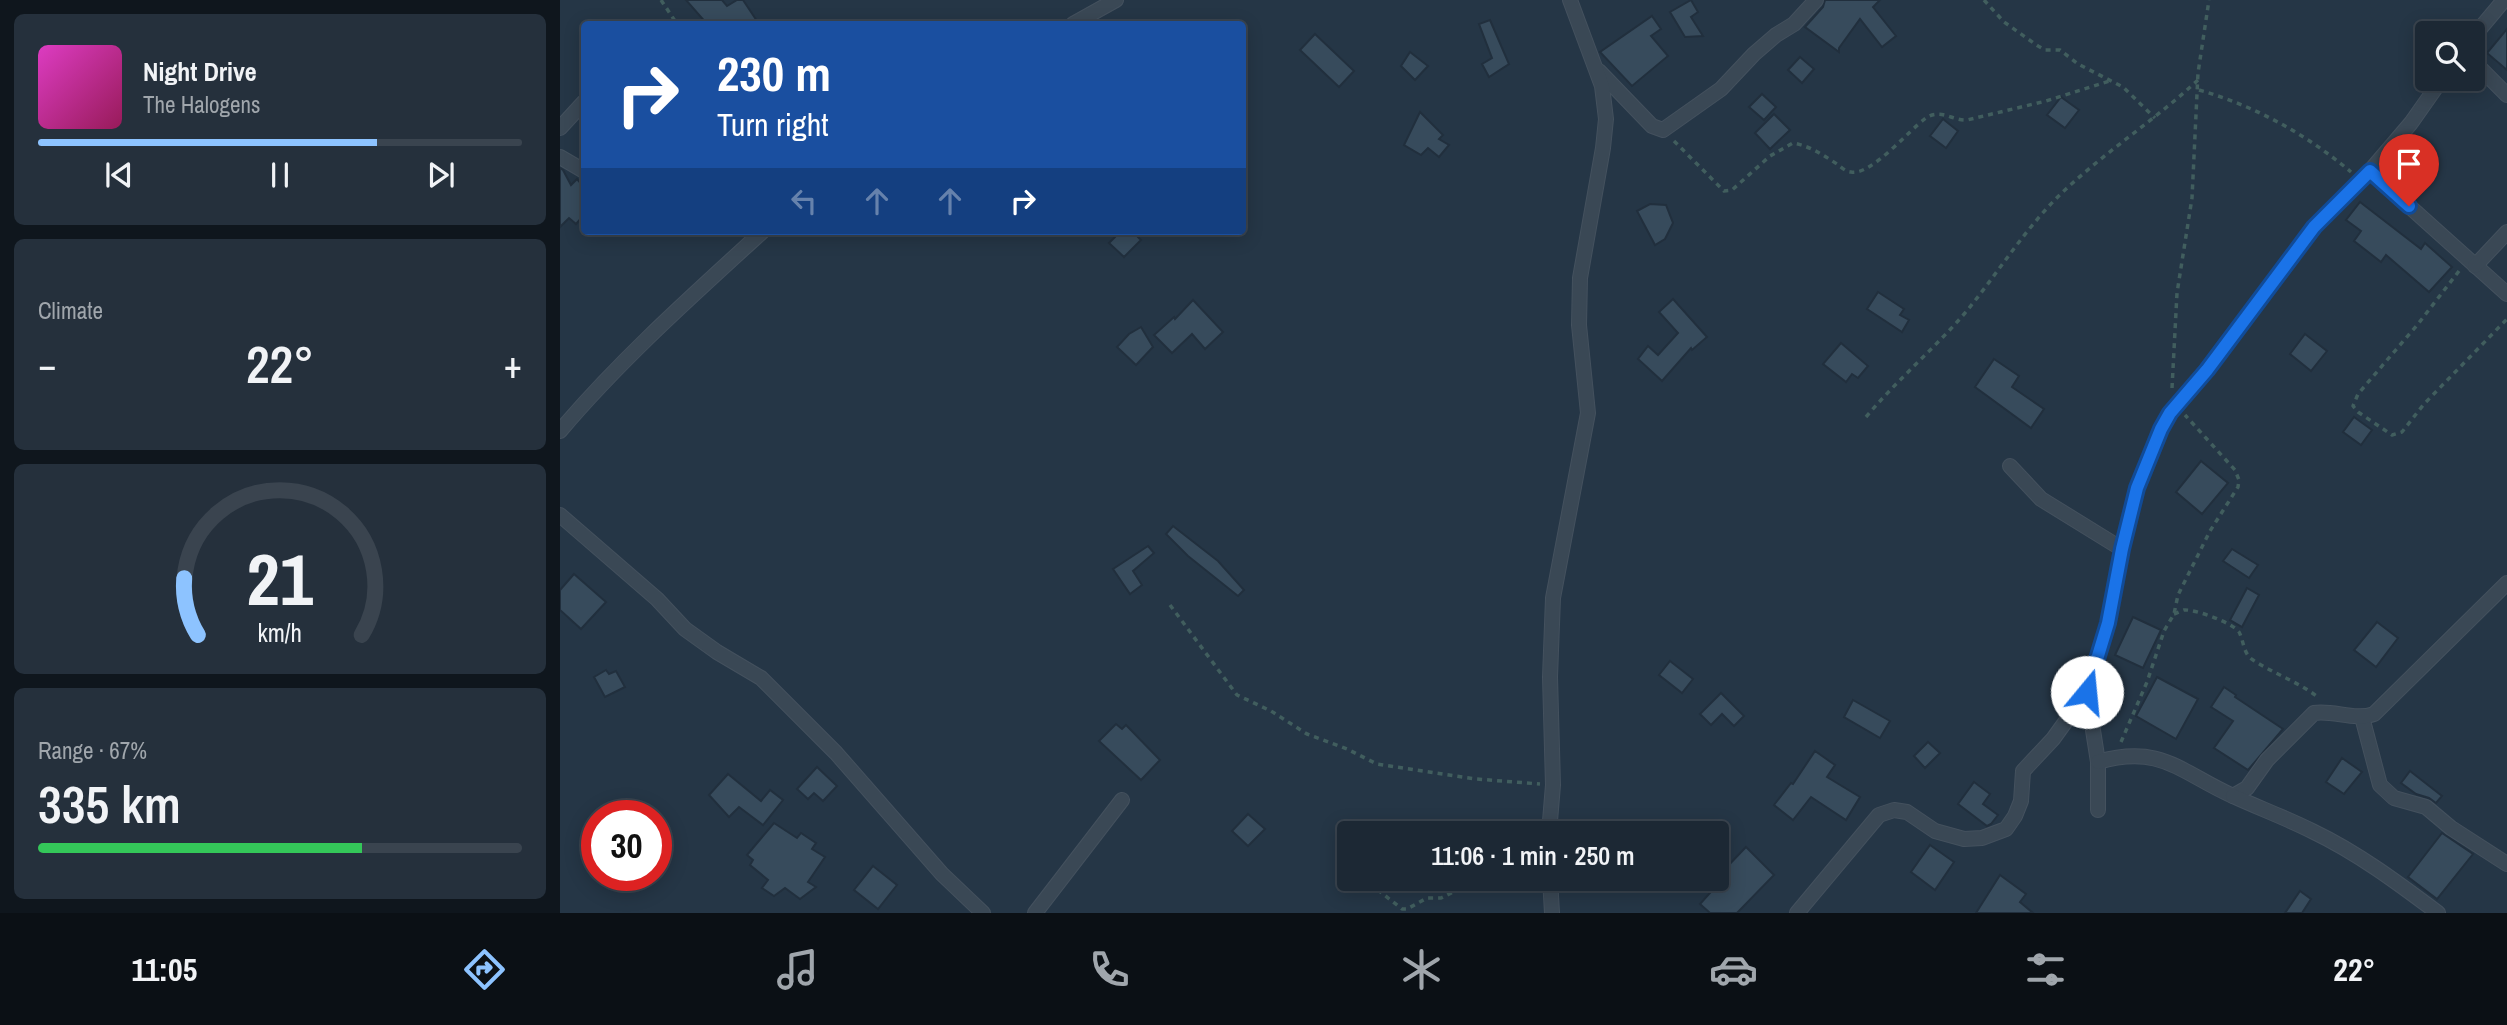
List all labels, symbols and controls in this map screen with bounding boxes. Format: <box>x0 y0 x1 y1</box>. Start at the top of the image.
map controls <box>2415 21 2485 91</box>
button: search <box>2415 21 2485 91</box>
text: 230 m <box>717 40 831 106</box>
icon: right <box>602 49 693 140</box>
text: Night Drive <box>143 54 257 89</box>
text: The Halogens <box>143 89 260 120</box>
text: Turn right <box>717 103 829 146</box>
pin <box>2379 134 2439 206</box>
icon: arrive <box>2390 145 2428 183</box>
icon: previous <box>100 156 138 194</box>
icon: pause <box>261 156 299 194</box>
icon: next <box>422 156 460 194</box>
icon: left <box>785 182 823 220</box>
icon: ahead <box>858 182 896 220</box>
icon: ahead <box>931 182 969 220</box>
icon: right <box>1004 182 1042 220</box>
text: Climate <box>38 295 103 326</box>
text: 22° <box>246 329 314 399</box>
text: − <box>38 339 56 390</box>
text: + <box>504 339 522 390</box>
text: 21 <box>247 530 314 628</box>
text: km/h <box>258 616 302 650</box>
position arrow <box>2050 655 2124 729</box>
text: Range · 67% <box>38 735 147 766</box>
text: 335 km <box>38 769 181 839</box>
speed limit sign: 30 <box>581 800 672 891</box>
text: 11:06 · 1 min · 250 m <box>1431 838 1635 873</box>
icon: directions <box>460 945 509 994</box>
icon: music <box>773 945 822 994</box>
icon: phone <box>1085 945 1134 994</box>
icon: climate <box>1397 945 1446 994</box>
icon: car <box>1709 945 1758 994</box>
icon: filters <box>2021 945 2070 994</box>
text: 11:05 <box>132 948 197 991</box>
text: 22° <box>2333 948 2375 991</box>

